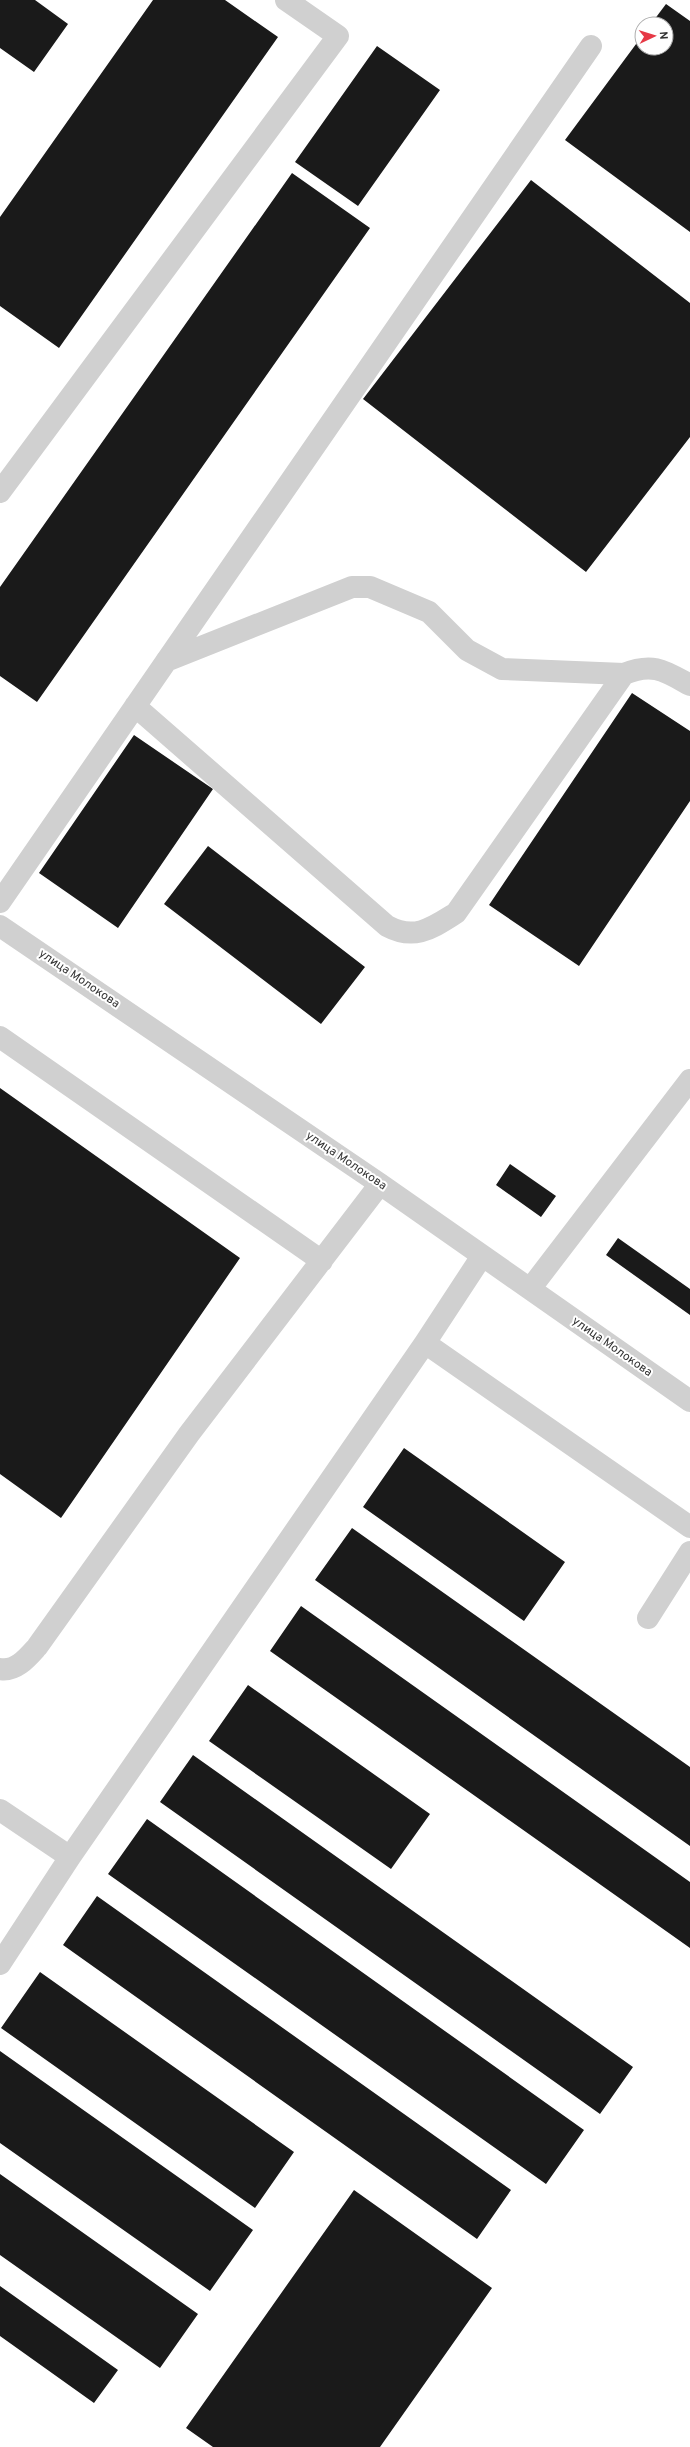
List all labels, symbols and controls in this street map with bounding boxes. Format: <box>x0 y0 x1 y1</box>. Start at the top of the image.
north arrow <box>634 16 674 56</box>
text: N <box>656 31 670 40</box>
street label: улица Молокова <box>35 946 123 1012</box>
street label: улица Молокова <box>302 1128 390 1194</box>
street label: улица Молокова <box>569 1313 655 1381</box>

